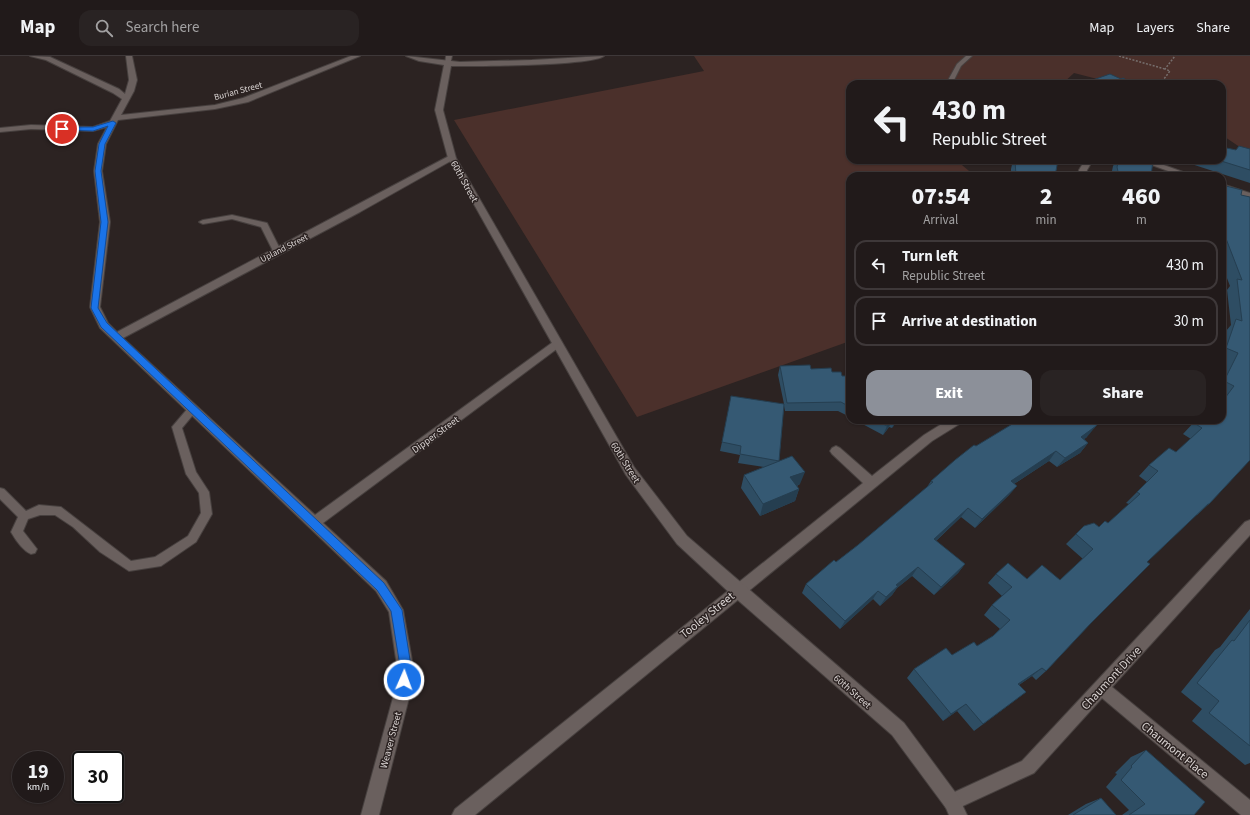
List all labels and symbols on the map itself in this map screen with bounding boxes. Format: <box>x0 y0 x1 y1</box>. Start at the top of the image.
street label: Burian Street <box>213 79 264 104</box>
pin <box>45 112 79 146</box>
street label: 60th Street <box>447 158 482 205</box>
street label: Upland Street <box>258 231 310 266</box>
street label: Dipper Street <box>409 413 463 457</box>
street label: 60th Street <box>607 439 644 486</box>
street label: Tooley Street <box>676 588 738 643</box>
street label: Chaumont Drive <box>1077 643 1145 714</box>
position arrow <box>383 659 425 701</box>
street label: 60th Street <box>830 671 875 712</box>
street label: Weaver Street <box>377 710 405 770</box>
street label: Chaumont Place <box>1137 718 1212 783</box>
speed limit sign: 30 <box>72 751 124 803</box>

